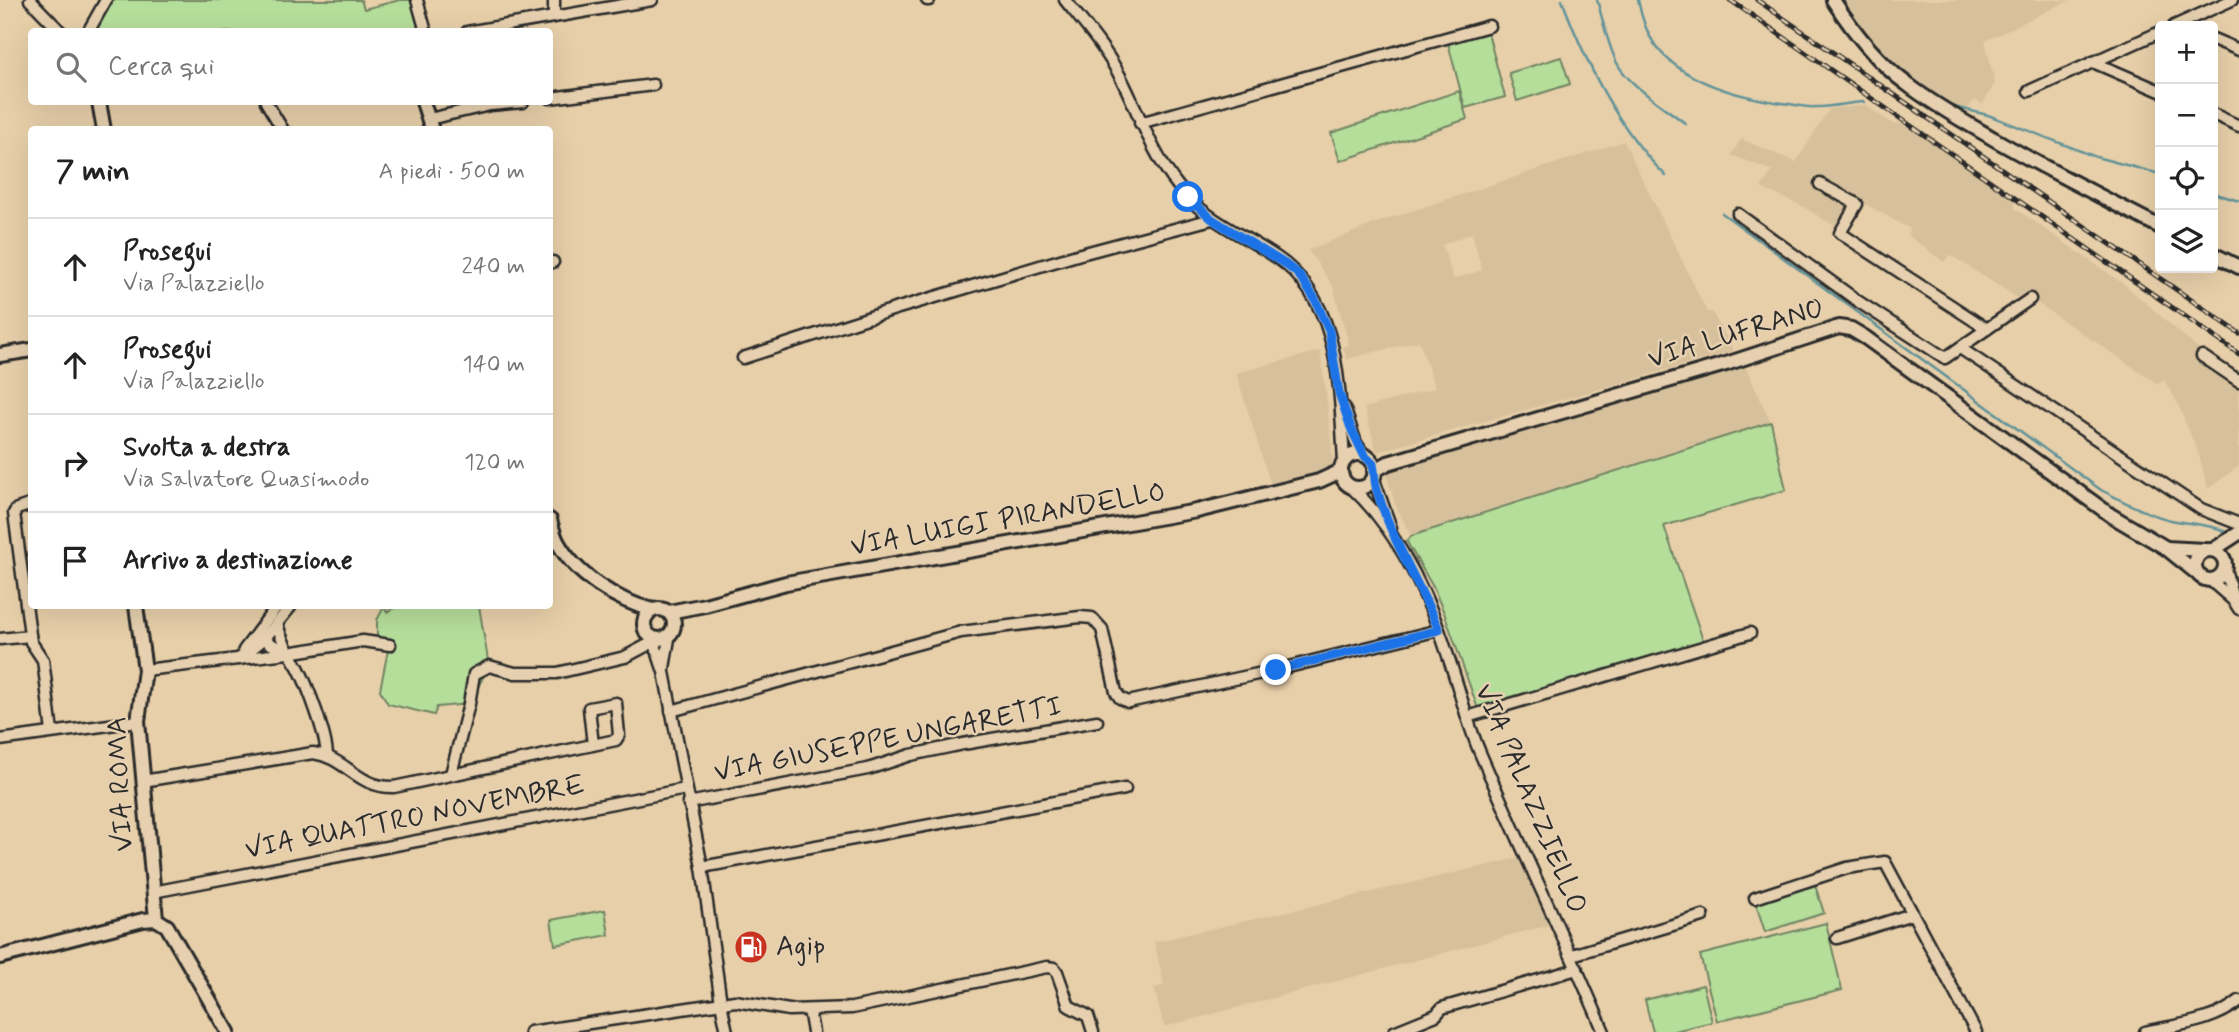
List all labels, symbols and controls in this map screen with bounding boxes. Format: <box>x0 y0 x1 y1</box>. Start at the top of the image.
map controls <box>2155 21 2218 273</box>
button: + <box>2155 21 2218 84</box>
search box <box>28 28 553 105</box>
icon: search <box>52 48 90 86</box>
text: Cerca qui <box>108 50 214 84</box>
button: − <box>2155 84 2218 147</box>
button: locate <box>2155 147 2218 210</box>
text: 7 min <box>56 152 130 191</box>
text: A piedi · 500 m <box>379 157 525 187</box>
route start <box>1172 181 1203 212</box>
button: layers <box>2155 210 2218 273</box>
text: Prosegui <box>123 235 212 269</box>
icon: ahead <box>56 248 94 286</box>
text: 240 m <box>461 252 525 282</box>
text: Via Palazziello <box>123 269 265 299</box>
street label: VIA LUFRANO <box>1643 290 1829 378</box>
text: Prosegui <box>123 333 212 367</box>
icon: ahead <box>56 346 94 384</box>
text: 140 m <box>462 350 525 380</box>
text: Via Palazziello <box>123 367 265 397</box>
text: Svolta a destra <box>123 431 290 465</box>
icon: right <box>56 444 94 482</box>
text: 120 m <box>464 448 525 478</box>
text: Via Salvatore Quasimodo <box>123 465 369 495</box>
street label: VIA LUIGI PIRANDELLO <box>848 474 1168 566</box>
icon: arrive <box>56 542 94 580</box>
text: Arrivo a destinazione <box>123 544 353 578</box>
route end <box>1260 654 1291 685</box>
street label: VIA PALAZZIELLO <box>1465 678 1595 920</box>
street label: VIA GIUSEPPE UNGARETTI <box>711 688 1065 792</box>
street label: VIA ROMA <box>99 715 143 853</box>
street label: VIA QUATTRO NOVEMBRE <box>242 767 588 869</box>
fuel station icon: Agip <box>732 928 770 966</box>
place label: Agip <box>776 929 825 966</box>

